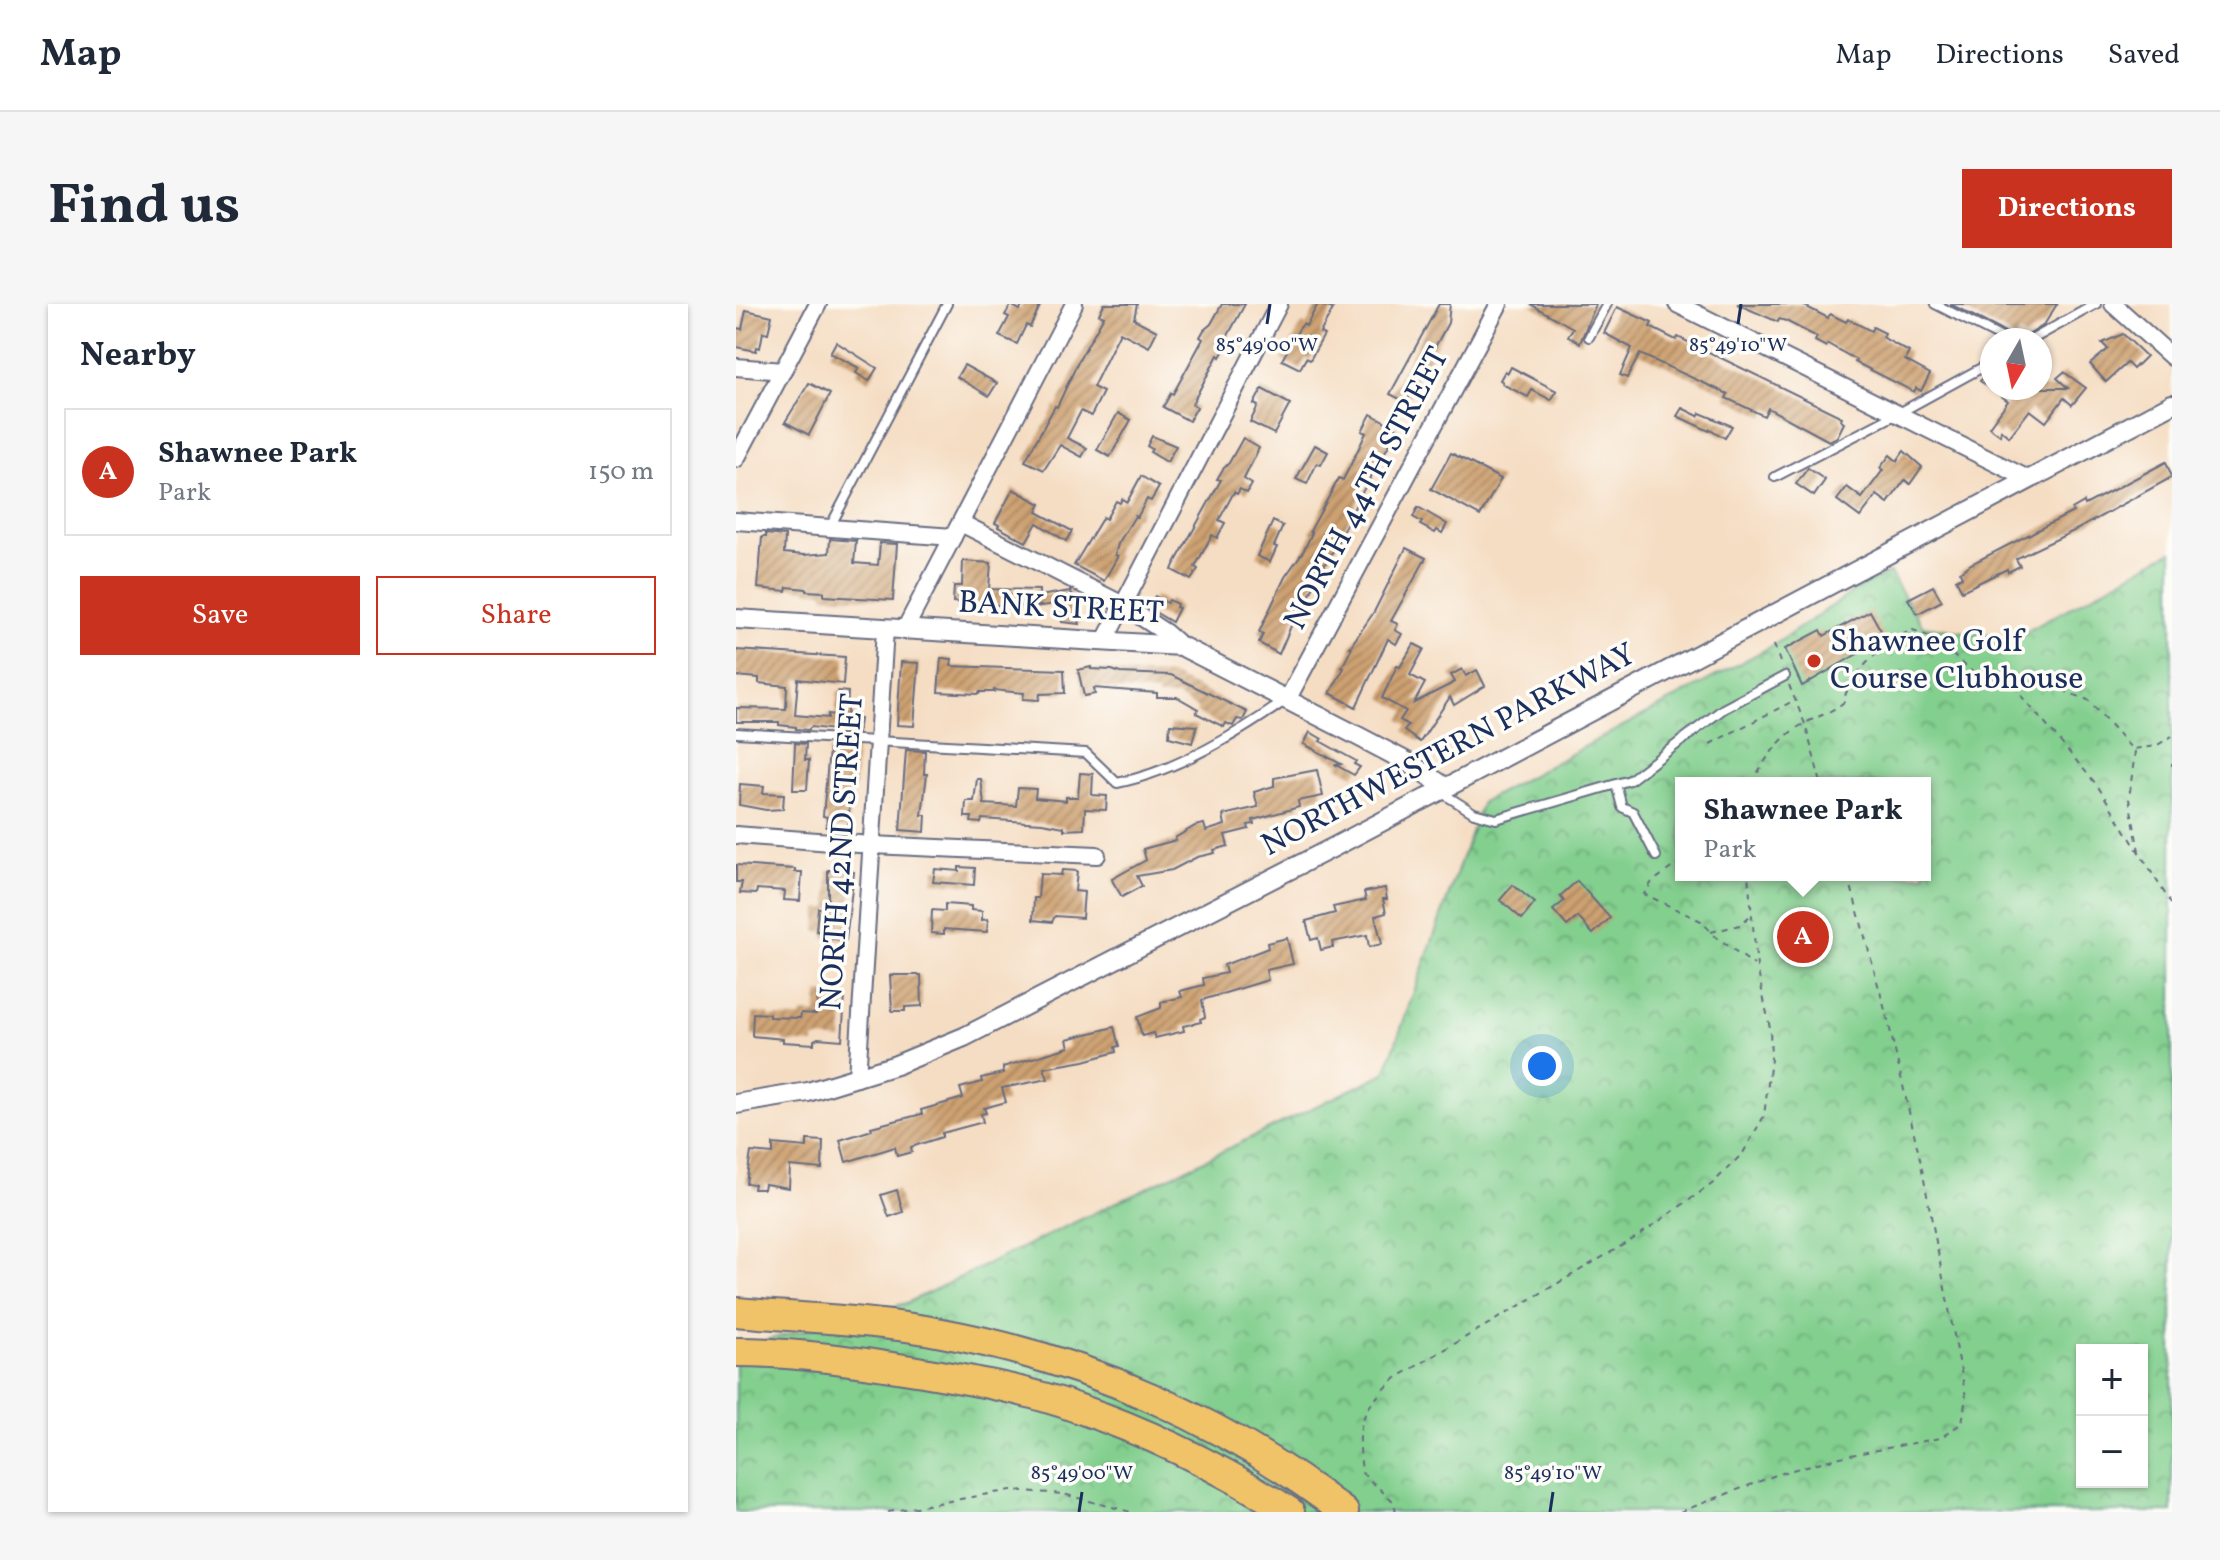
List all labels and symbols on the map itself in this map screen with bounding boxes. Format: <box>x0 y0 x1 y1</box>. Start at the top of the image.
north arrow <box>1980 328 2052 400</box>
text: 85°49'00"W <box>1216 332 1318 360</box>
text: 85°49'10"W <box>1689 332 1787 360</box>
street label: NORTH 44TH STREET <box>1275 340 1461 638</box>
street label: BANK STREET <box>957 582 1165 636</box>
place label: Shawnee Golf Course Clubhouse <box>1830 621 2083 702</box>
street label: NORTHWESTERN PARKWAY <box>1254 634 1644 868</box>
marker: Shawnee Golf Course Clubhouse <box>1805 652 1823 670</box>
street label: NORTH 42ND STREET <box>810 692 876 1012</box>
pin: A <box>1777 907 1829 967</box>
your location <box>1522 1046 1562 1086</box>
text: 85°49'00"W <box>1031 1460 1133 1488</box>
text: 85°49'10"W <box>1504 1460 1602 1488</box>

